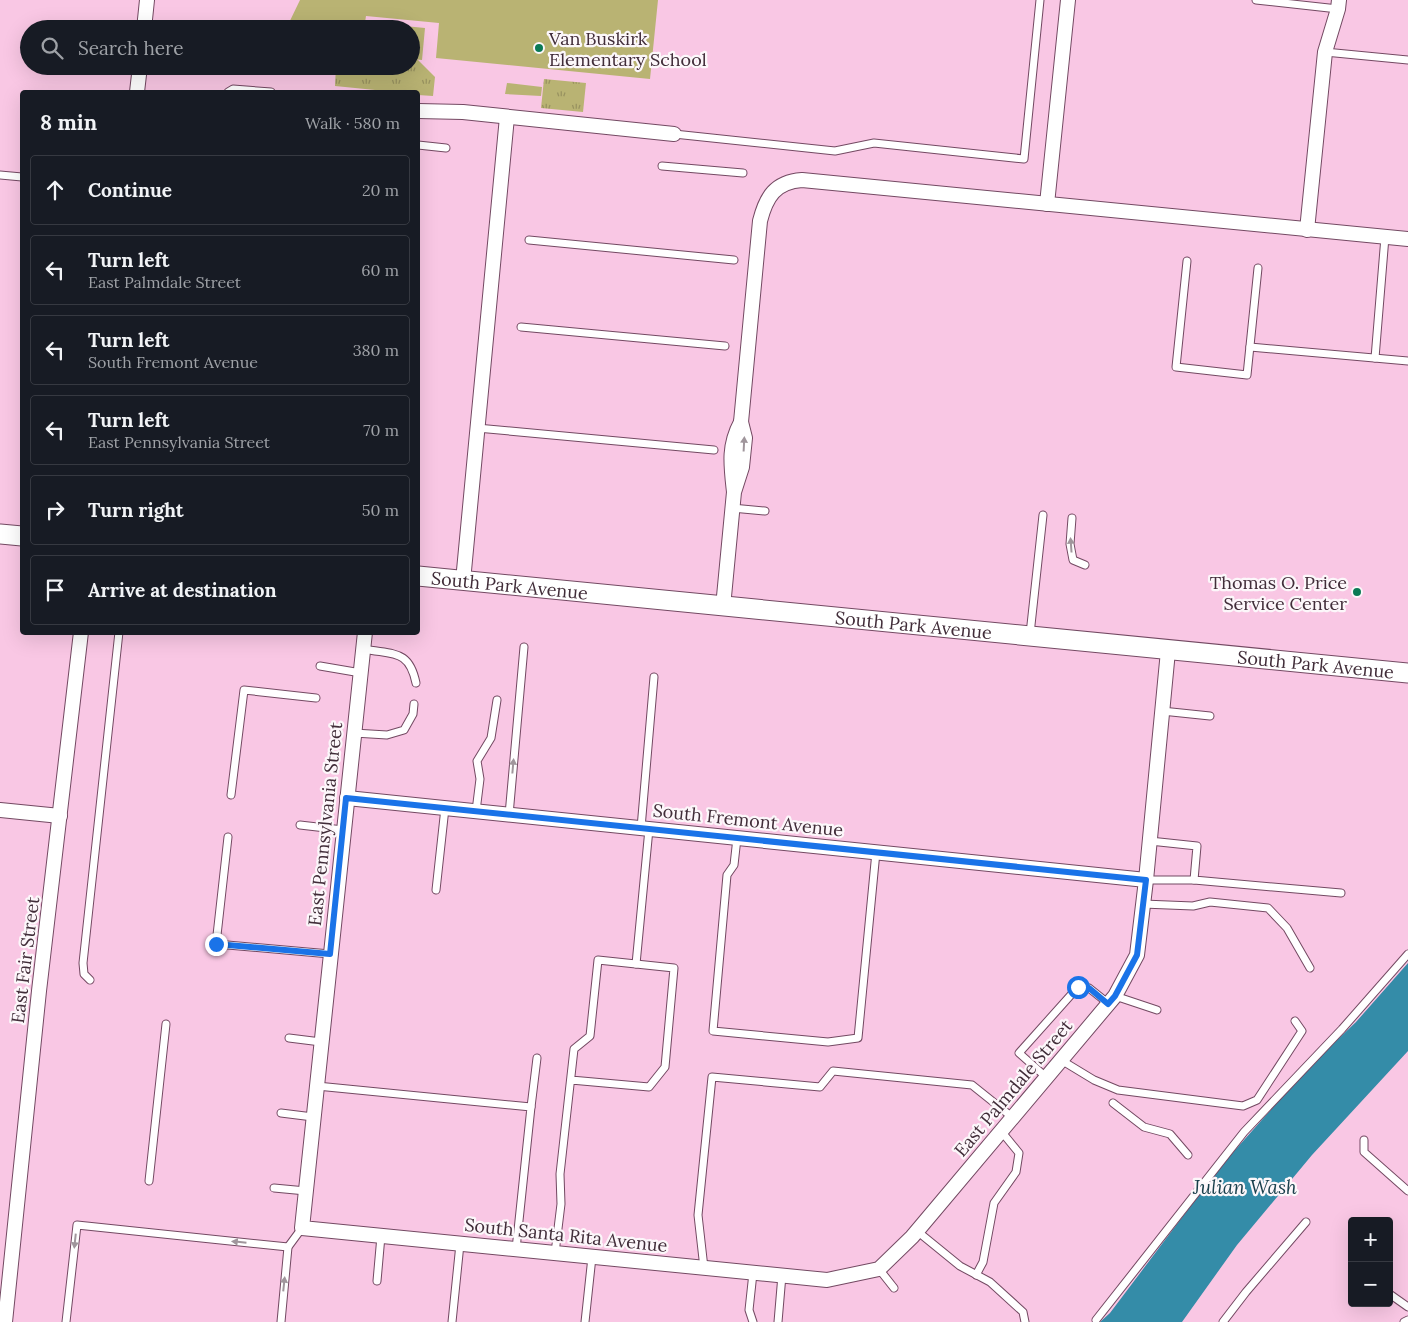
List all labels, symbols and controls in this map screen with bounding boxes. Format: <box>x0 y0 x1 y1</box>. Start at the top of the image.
search box <box>20 20 420 75</box>
place label: Van Buskirk Elementary School <box>548 27 707 71</box>
icon: search <box>38 34 66 62</box>
text: Search here <box>78 36 184 60</box>
marker: Van Buskirk Elementary School <box>533 42 545 54</box>
text: 8 min <box>40 109 97 136</box>
text: Walk · 580 m <box>305 113 400 133</box>
icon: ahead <box>41 176 69 204</box>
text: Continue <box>88 178 172 202</box>
text: 20 m <box>362 180 399 200</box>
text: Turn left <box>88 248 169 272</box>
icon: left <box>41 256 69 284</box>
text: 60 m <box>361 260 399 280</box>
text: East Palmdale Street <box>88 272 241 292</box>
text: Turn left <box>88 328 169 352</box>
icon: left <box>41 336 69 364</box>
text: 380 m <box>353 340 399 360</box>
text: South Fremont Avenue <box>88 352 258 372</box>
text: Turn left <box>88 408 169 432</box>
icon: left <box>41 416 69 444</box>
text: 70 m <box>363 420 399 440</box>
text: East Pennsylvania Street <box>88 432 270 452</box>
one-way arrow <box>740 436 748 452</box>
icon: right <box>41 496 69 524</box>
text: Turn right <box>88 498 184 522</box>
text: 50 m <box>362 500 399 520</box>
one-way arrow <box>1067 537 1075 553</box>
street label: South Park Avenue <box>430 566 589 604</box>
place label: Thomas O. Price Service Center <box>1210 571 1347 615</box>
icon: arrive <box>41 576 69 604</box>
text: Arrive at destination <box>88 578 277 602</box>
marker: Thomas O. Price Service Center <box>1351 586 1363 598</box>
street label: South Park Avenue <box>834 605 993 644</box>
street label: South Park Avenue <box>1236 645 1395 683</box>
street label: East Pennsylvania Street <box>303 721 347 927</box>
one-way arrow <box>510 758 518 774</box>
street label: South Fremont Avenue <box>652 799 845 841</box>
street label: East Fair Street <box>6 895 44 1025</box>
route end <box>205 933 228 956</box>
route start <box>1067 976 1090 999</box>
street label: East Palmdale Street <box>949 1015 1077 1161</box>
water label: Julian Wash <box>1192 1175 1297 1199</box>
street label: South Santa Rita Avenue <box>463 1213 669 1257</box>
map controls <box>1348 1217 1393 1307</box>
button: + <box>1348 1217 1393 1262</box>
one-way arrow <box>71 1233 79 1249</box>
one-way arrow <box>231 1238 247 1246</box>
button: − <box>1348 1262 1393 1307</box>
one-way arrow <box>280 1276 288 1292</box>

